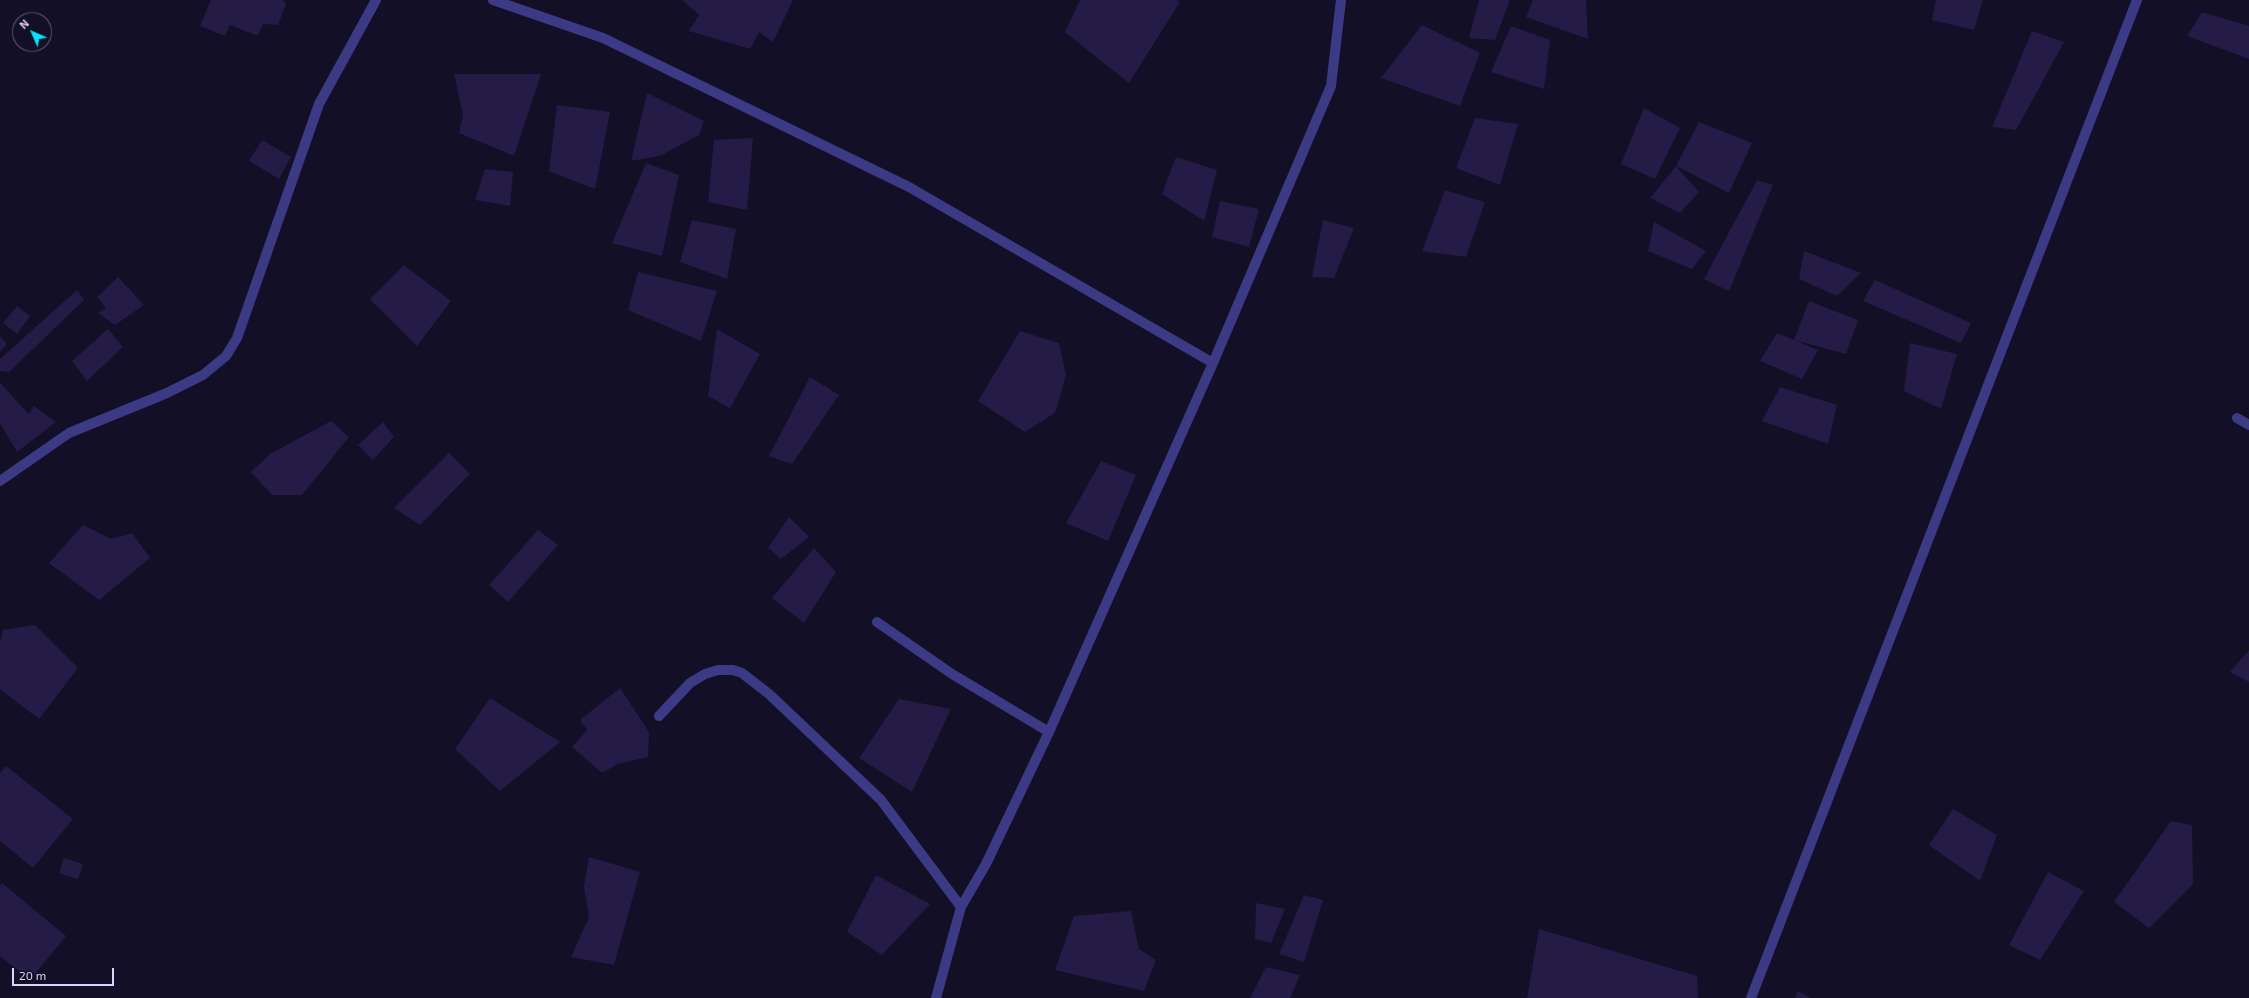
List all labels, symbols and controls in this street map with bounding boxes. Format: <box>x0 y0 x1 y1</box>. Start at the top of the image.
north arrow <box>12 12 52 52</box>
text: N <box>16 16 31 31</box>
scale bar <box>14 960 116 986</box>
text: 20 m <box>19 968 46 982</box>

